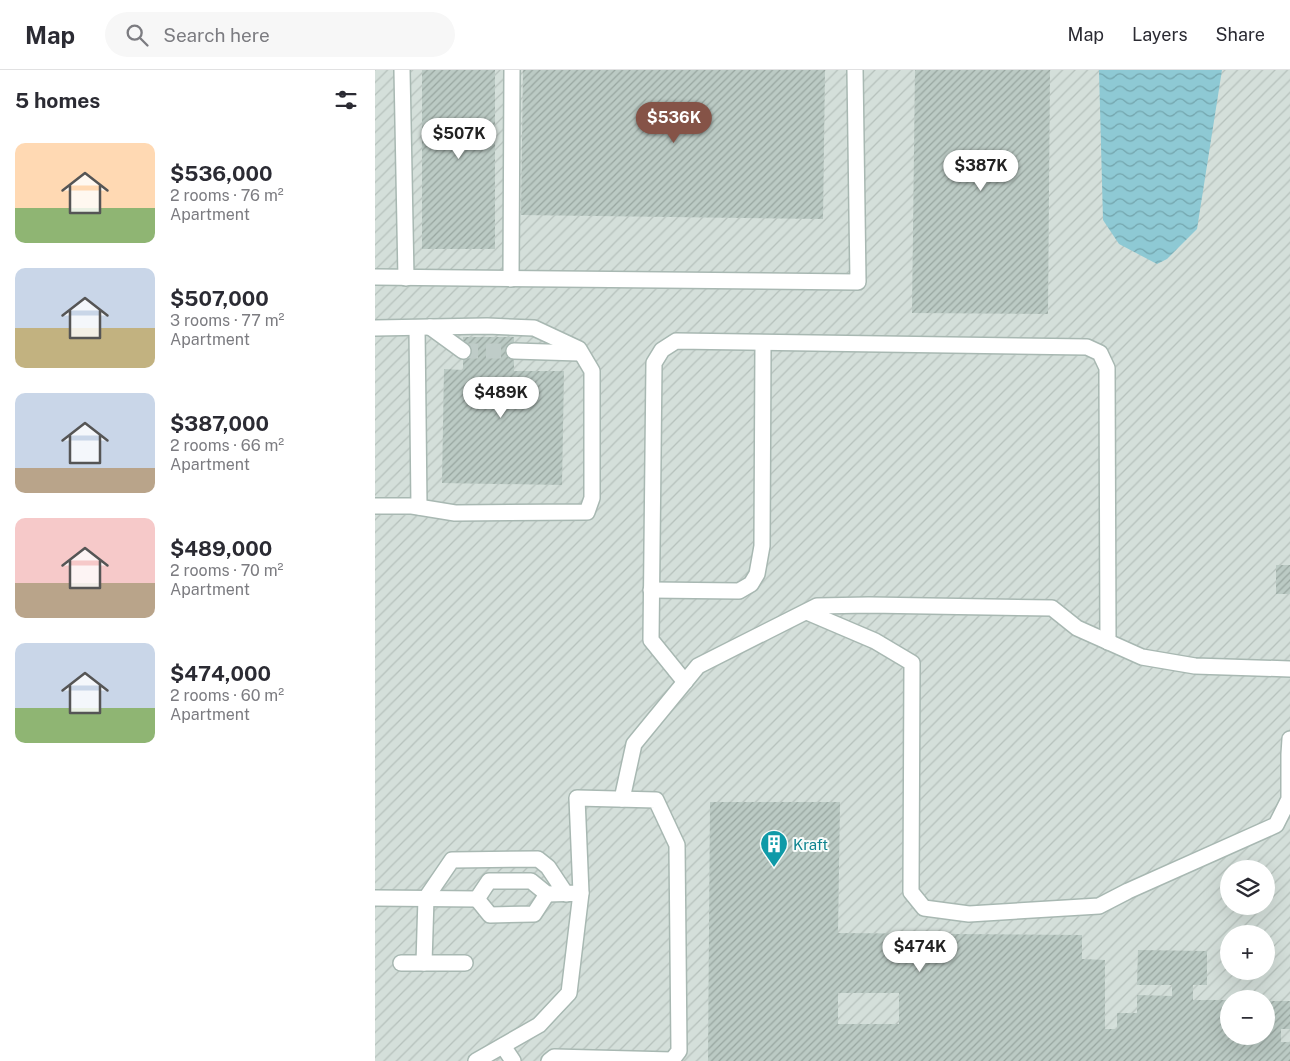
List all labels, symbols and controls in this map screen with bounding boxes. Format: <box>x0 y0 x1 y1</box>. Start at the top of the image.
search box <box>105 12 455 57</box>
text: Map <box>25 21 75 49</box>
icon: search <box>123 21 151 49</box>
text: Search here <box>163 24 270 46</box>
text: Map <box>1068 24 1104 45</box>
text: Layers <box>1132 24 1188 45</box>
text: Share <box>1216 24 1265 45</box>
icon: filters <box>332 86 360 114</box>
text: 5 homes <box>15 88 100 113</box>
pin: $536K <box>639 102 709 144</box>
text: $536K <box>647 108 701 127</box>
pin: $507K <box>424 118 494 160</box>
text: $507K <box>432 124 486 143</box>
pin: $387K <box>946 150 1016 192</box>
text: $387K <box>954 156 1008 175</box>
text: $536,000 <box>170 161 273 186</box>
icon: home <box>55 163 115 223</box>
text: 2 rooms · 76 m² <box>170 186 284 205</box>
text: Apartment <box>170 205 250 224</box>
text: $507,000 <box>170 286 269 311</box>
icon: home <box>55 288 115 348</box>
text: 3 rooms · 77 m² <box>170 311 284 330</box>
text: Apartment <box>170 330 250 349</box>
pin: $489K <box>466 376 536 419</box>
text: $489K <box>474 383 528 402</box>
text: $387,000 <box>170 411 269 436</box>
icon: home <box>55 413 115 473</box>
text: 2 rooms · 66 m² <box>170 436 284 455</box>
text: Apartment <box>170 455 250 474</box>
text: $489,000 <box>170 536 272 561</box>
icon: home <box>55 538 115 598</box>
text: 2 rooms · 70 m² <box>170 561 283 580</box>
text: Apartment <box>170 580 250 599</box>
text: $474,000 <box>170 661 271 686</box>
icon: home <box>55 663 115 723</box>
text: 2 rooms · 60 m² <box>170 686 284 705</box>
text: Apartment <box>170 705 250 724</box>
building icon: Kraft <box>759 829 789 868</box>
place label: Kraft <box>793 836 828 853</box>
map controls <box>1220 860 1275 1045</box>
button: layers <box>1220 860 1275 915</box>
button: + <box>1220 925 1275 980</box>
pin: $474K <box>885 930 955 973</box>
text: $474K <box>893 937 947 956</box>
button: − <box>1220 990 1275 1045</box>

